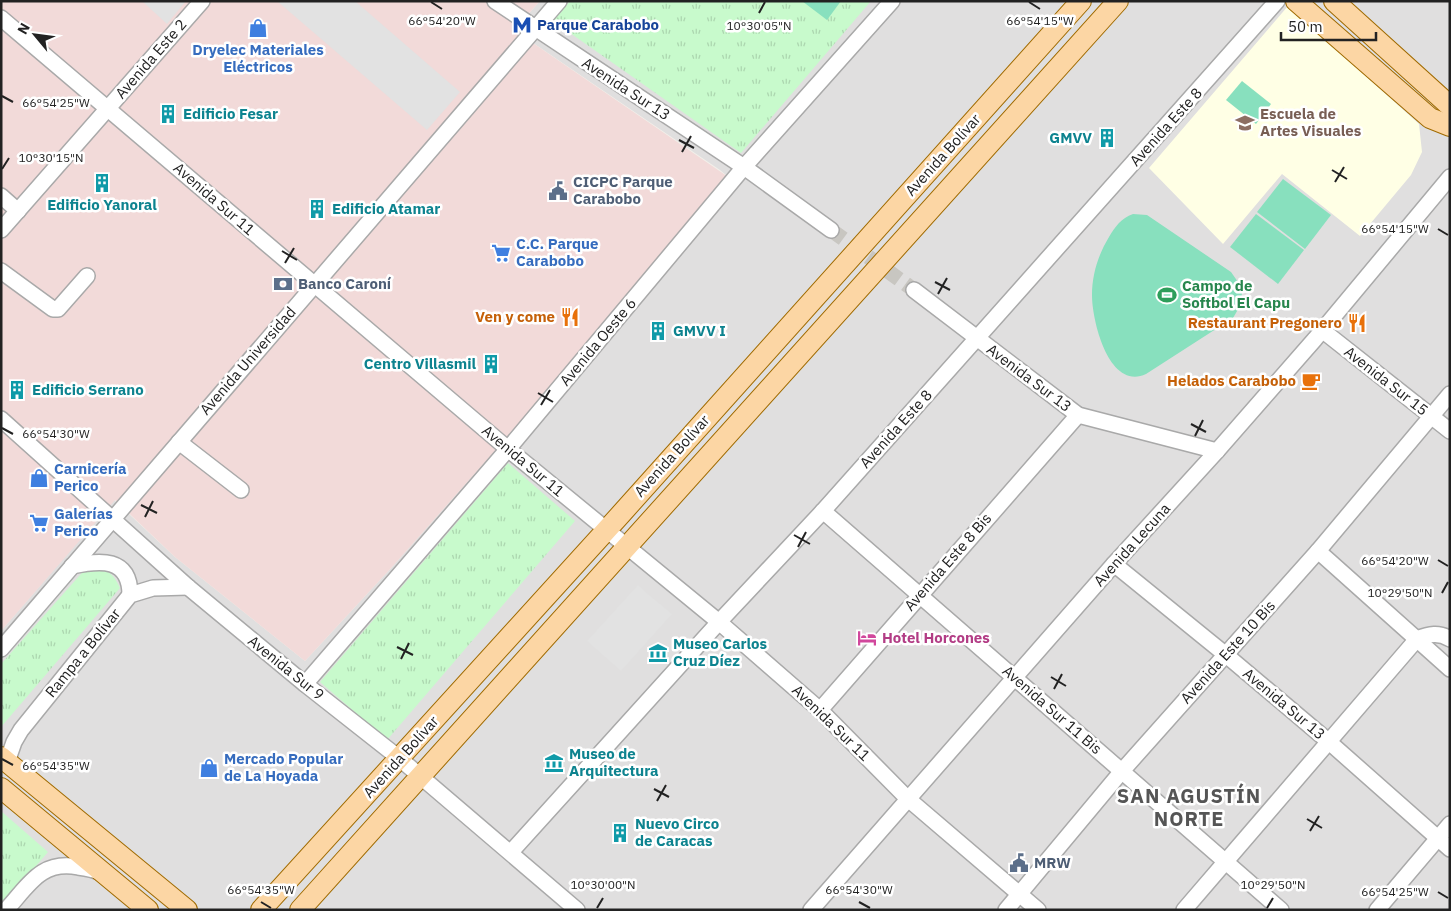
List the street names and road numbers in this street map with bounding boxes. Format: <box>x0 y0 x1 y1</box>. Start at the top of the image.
street label: Avenida Este 2 <box>111 15 190 102</box>
street label: Avenida Sur 13 <box>578 53 674 124</box>
street label: Avenida Este 8 <box>1125 83 1206 170</box>
street label: Avenida Bolívar <box>901 109 985 200</box>
street label: Avenida Sur 11 <box>170 158 259 239</box>
street label: Avenida Oeste 6 <box>555 294 640 390</box>
street label: Avenida Universidad <box>195 303 300 419</box>
street label: Avenida Sur 13 <box>983 339 1076 416</box>
street label: Avenida Sur 15 <box>1340 342 1432 419</box>
street label: Avenida Este 8 <box>855 385 936 472</box>
street label: Avenida Bolívar <box>630 410 714 501</box>
street label: Avenida Sur 11 <box>478 421 568 501</box>
street label: Avenida Lecuna <box>1089 499 1174 590</box>
street label: Avenida Este 8 Bis <box>900 509 995 615</box>
street label: Avenida Este 10 Bis <box>1176 596 1279 707</box>
street label: Rampa a Bolívar <box>41 604 125 701</box>
street label: Avenida Sur 9 <box>244 631 328 704</box>
street label: Avenida Sur 11 Bis <box>999 661 1106 758</box>
street label: Avenida Sur 13 <box>1239 664 1329 744</box>
street label: Avenida Sur 11 <box>788 681 874 765</box>
street label: Avenida Bolívar <box>359 711 443 802</box>

